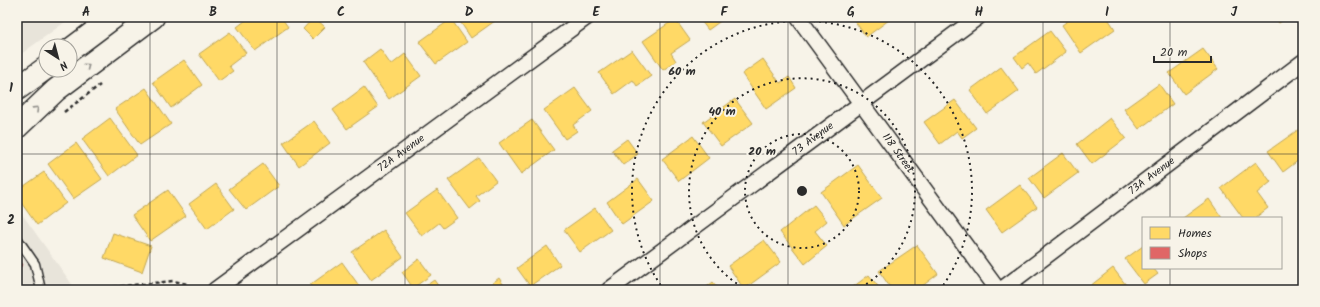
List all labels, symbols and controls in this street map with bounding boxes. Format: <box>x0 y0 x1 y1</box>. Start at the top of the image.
text: A <box>82 2 90 23</box>
text: B <box>209 2 217 23</box>
text: C <box>337 2 345 23</box>
text: D <box>465 2 474 23</box>
text: E <box>592 2 600 23</box>
text: F <box>720 2 728 23</box>
text: G <box>847 2 855 23</box>
text: H <box>975 2 984 23</box>
text: I <box>1105 2 1109 23</box>
text: J <box>1231 2 1238 23</box>
north arrow <box>38 38 78 78</box>
scale bar <box>1154 38 1211 64</box>
text: 20 m <box>1160 43 1188 62</box>
text: N <box>55 56 71 75</box>
text: 60 m <box>668 62 696 81</box>
one-way arrow <box>83 64 90 71</box>
text: 1 <box>9 78 13 99</box>
text: 40 m <box>708 102 736 121</box>
one-way arrow <box>31 106 39 113</box>
street label: 73 Avenue <box>788 117 838 161</box>
street label: 118 Street <box>877 129 919 178</box>
street label: 72A Avenue <box>374 130 429 177</box>
text: 20 m <box>748 142 776 161</box>
street label: 73A Avenue <box>1125 152 1179 200</box>
centre of rings <box>795 184 809 198</box>
text: 2 <box>7 210 15 231</box>
legend <box>1142 217 1282 269</box>
text: Homes <box>1178 224 1212 243</box>
text: Shops <box>1178 244 1207 263</box>

